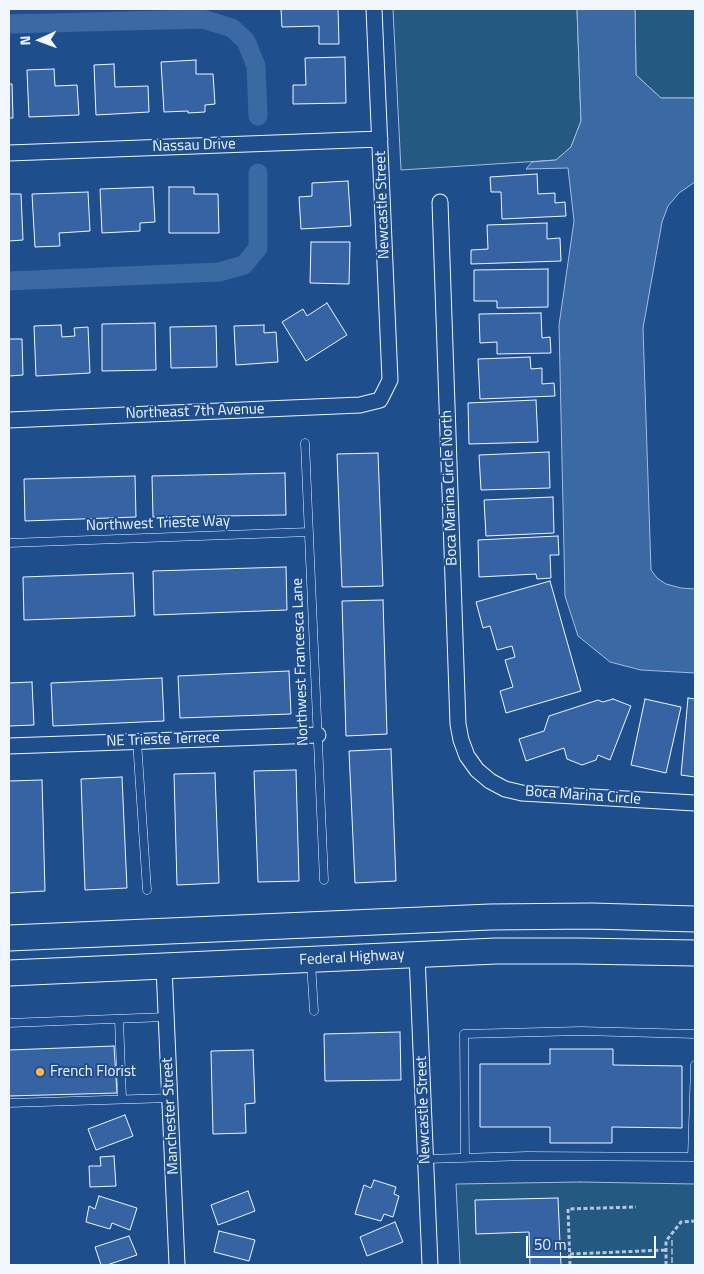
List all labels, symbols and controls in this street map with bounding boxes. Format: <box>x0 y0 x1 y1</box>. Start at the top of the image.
north arrow <box>15 15 65 65</box>
text: N <box>14 35 35 46</box>
street label: Nassau Drive <box>152 136 236 156</box>
street label: Newcastle Street <box>372 151 394 259</box>
street label: Northeast 7th Avenue <box>125 401 265 423</box>
street label: Boca Marina Circle North <box>438 410 462 566</box>
street label: Northwest Trieste Way <box>86 512 230 536</box>
street label: Northwest Francesca Lane <box>289 578 313 746</box>
street label: NE Trieste Terrece <box>106 729 220 751</box>
street label: Boca Marina Circle <box>524 783 642 809</box>
street label: Federal Highway <box>299 946 405 970</box>
street label: Newcastle Street <box>413 1056 435 1164</box>
street label: Manchester Street <box>159 1057 183 1175</box>
place label: French Florist <box>50 1063 136 1081</box>
marker: French Florist <box>34 1066 46 1078</box>
scale bar <box>529 1226 659 1258</box>
text: 50 m <box>534 1233 567 1256</box>

